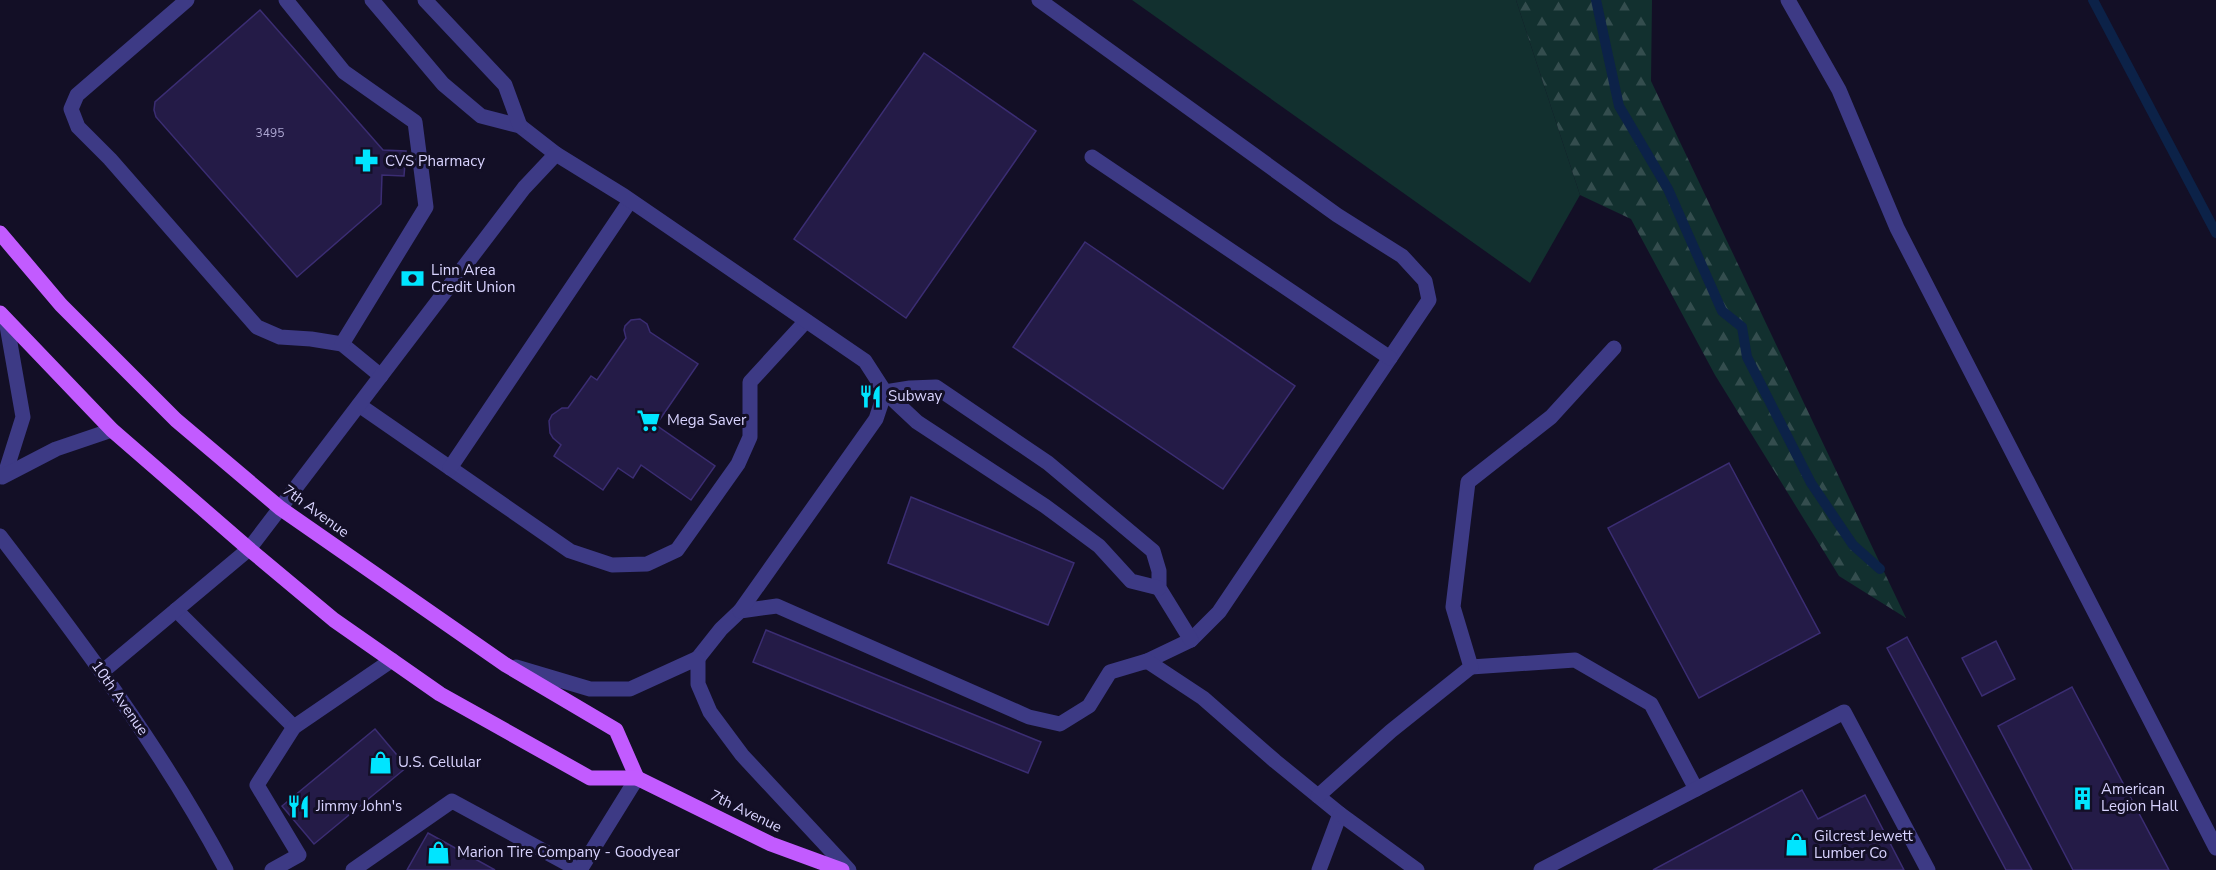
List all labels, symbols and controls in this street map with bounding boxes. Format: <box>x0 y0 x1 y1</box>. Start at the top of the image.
house number: 3495 <box>256 125 284 141</box>
pharmacy icon: CVS Pharmacy <box>354 148 380 174</box>
place label: CVS Pharmacy <box>385 151 485 171</box>
place label: Linn Area Credit Union <box>431 260 515 297</box>
bank icon: Linn Area Credit Union <box>400 266 426 292</box>
restaurant icon: Subway <box>857 383 883 409</box>
place label: Subway <box>888 386 943 406</box>
supermarket icon: Mega Saver <box>636 407 662 433</box>
place label: Mega Saver <box>667 410 747 430</box>
street label: 7th Avenue <box>279 480 353 542</box>
street label: 10th Avenue <box>87 657 153 739</box>
shop icon: U.S. Cellular <box>367 749 393 775</box>
place label: U.S. Cellular <box>398 752 482 772</box>
place label: American Legion Hall <box>2101 779 2179 816</box>
street label: 7th Avenue <box>707 785 785 837</box>
building icon: American Legion Hall <box>2070 785 2096 811</box>
restaurant icon: Jimmy John's <box>285 793 311 819</box>
place label: Jimmy John's <box>315 796 402 816</box>
place label: Gilcrest Jewett Lumber Co <box>1814 826 1913 863</box>
shop icon: Gilcrest Jewett Lumber Co <box>1783 832 1809 858</box>
shop icon: Marion Tire Company - Goodyear <box>426 839 452 865</box>
place label: Marion Tire Company - Goodyear <box>457 842 680 862</box>

